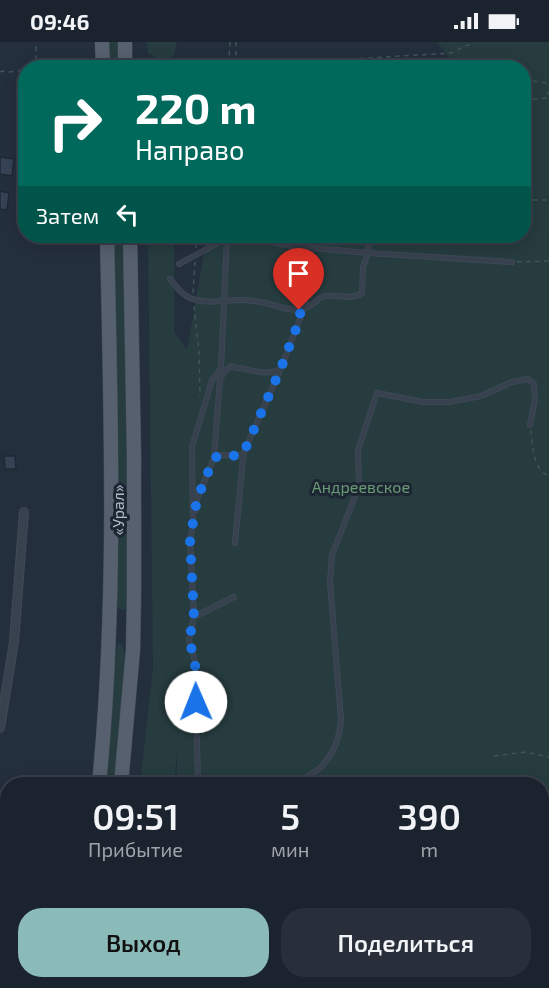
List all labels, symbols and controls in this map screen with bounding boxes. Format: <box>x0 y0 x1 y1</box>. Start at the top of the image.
text: 09:46 <box>30 8 90 34</box>
text: 220 m <box>135 82 256 132</box>
icon: right <box>36 84 114 162</box>
text: Направо <box>135 133 244 165</box>
icon: left <box>111 198 144 231</box>
text: Затем <box>36 202 99 228</box>
pin <box>273 248 324 310</box>
icon: arrive <box>282 257 315 290</box>
park label: Андреевское <box>312 477 410 496</box>
street label: «Урал» <box>108 484 127 536</box>
position arrow <box>164 670 228 734</box>
text: 09:51 <box>92 794 179 837</box>
text: 5 <box>280 794 300 837</box>
text: 390 <box>397 794 461 837</box>
text: Прибытие <box>88 837 183 861</box>
text: мин <box>271 837 309 861</box>
text: m <box>420 837 438 861</box>
button: Выход <box>18 908 269 977</box>
button: Поделиться <box>281 908 531 977</box>

